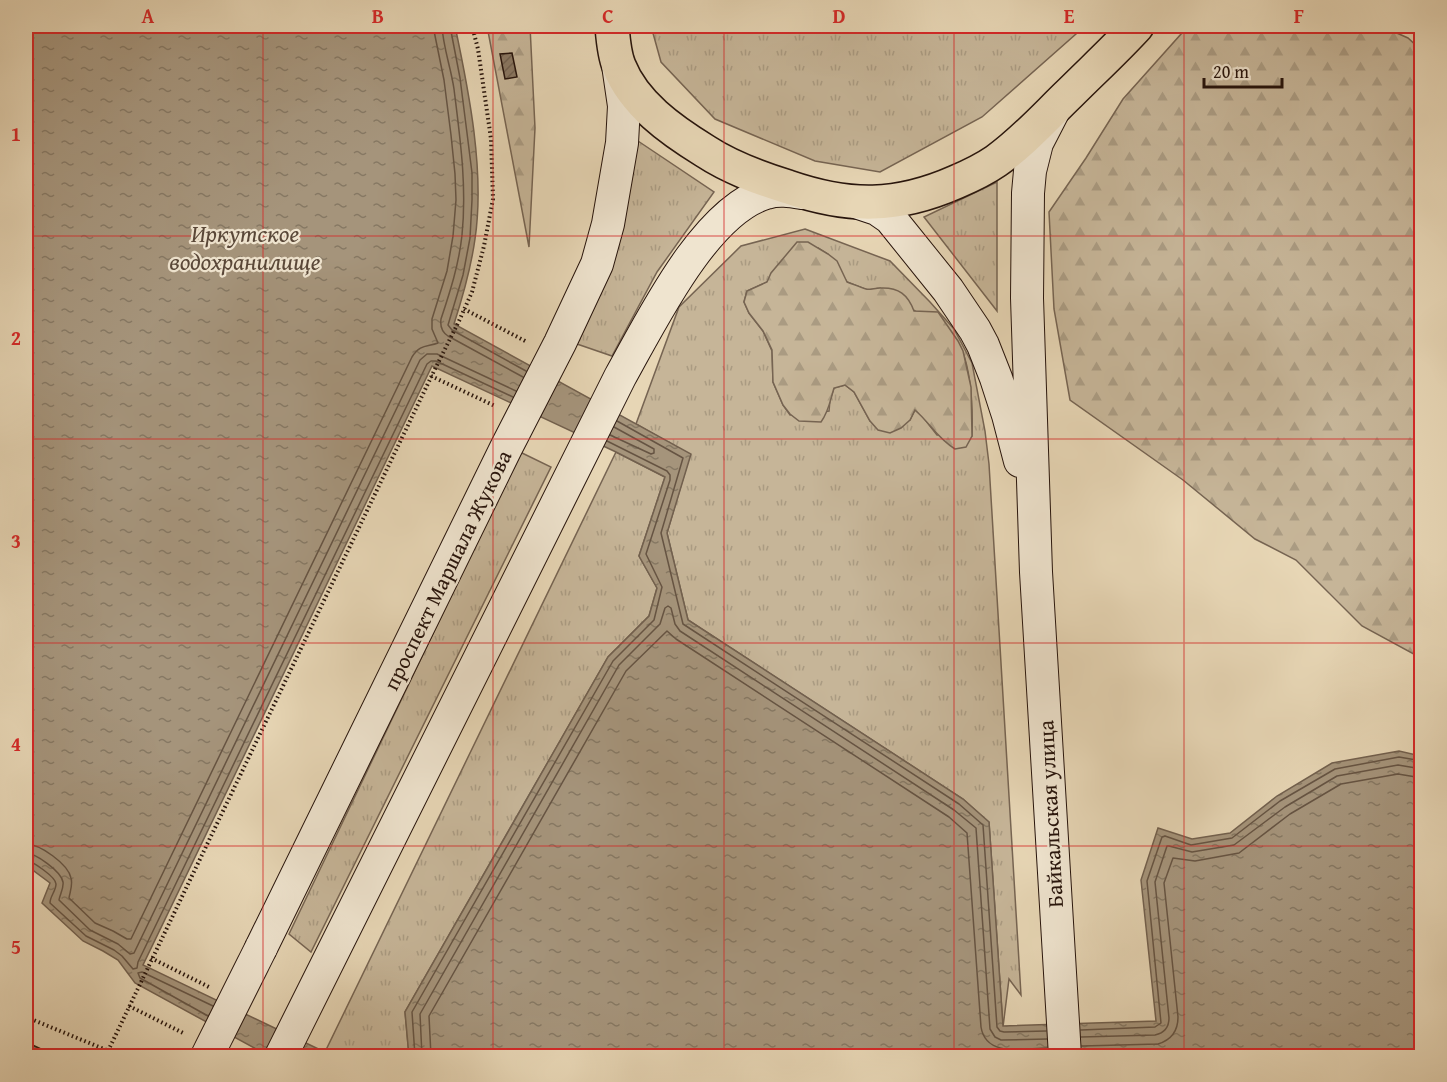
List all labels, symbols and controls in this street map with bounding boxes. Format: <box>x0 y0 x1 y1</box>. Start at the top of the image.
text: A <box>142 1 155 30</box>
text: B <box>372 1 384 30</box>
text: C <box>602 1 614 30</box>
text: D <box>832 1 846 30</box>
text: E <box>1064 1 1075 30</box>
text: F <box>1294 1 1304 30</box>
scale bar <box>1204 51 1282 89</box>
text: 20 m <box>1213 58 1249 85</box>
text: 1 <box>11 119 21 148</box>
water label: Иркутское водохранилище <box>170 216 321 279</box>
text: 2 <box>11 323 21 352</box>
street label: проспект Маршала Жукова <box>375 444 519 696</box>
text: 3 <box>11 526 21 555</box>
street label: Байкальская улица <box>1029 719 1071 909</box>
text: 4 <box>11 729 21 758</box>
text: 5 <box>11 932 21 961</box>

